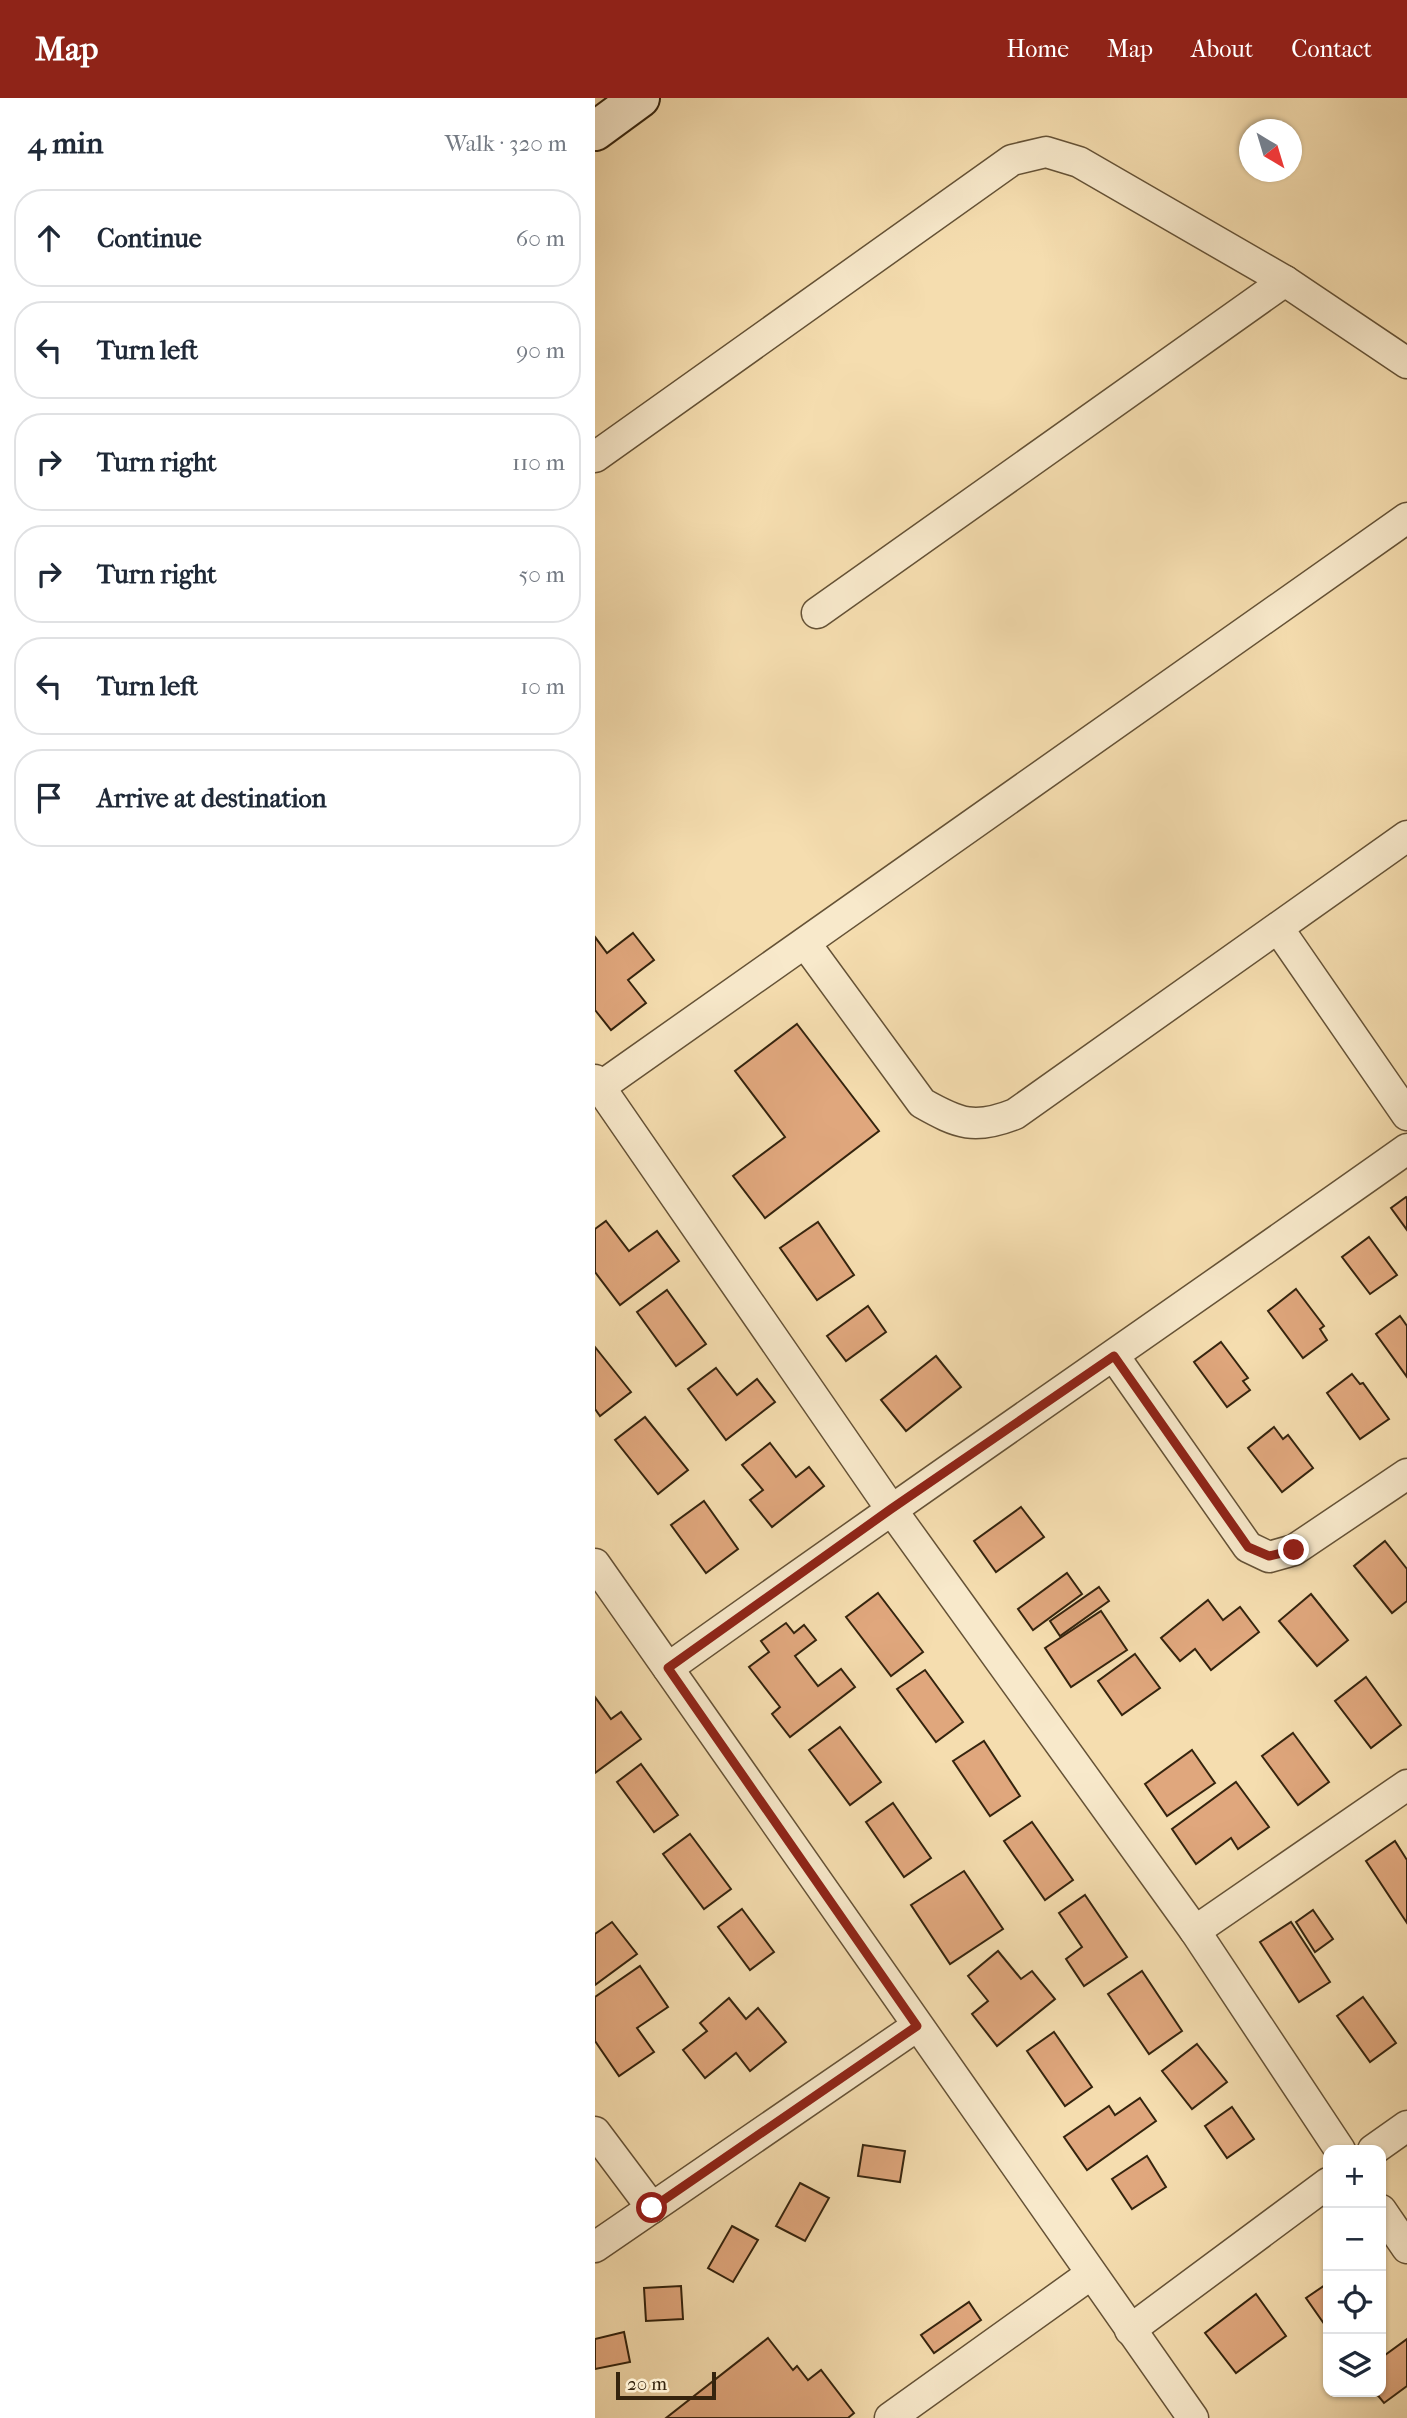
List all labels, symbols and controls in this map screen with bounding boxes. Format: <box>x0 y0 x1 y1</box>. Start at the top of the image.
text: Map <box>35 30 98 69</box>
text: Home <box>1007 35 1069 63</box>
text: Map <box>1107 35 1153 63</box>
text: About <box>1191 35 1253 63</box>
text: Contact <box>1291 35 1372 63</box>
north arrow <box>1239 119 1302 182</box>
text: 4 min <box>28 126 103 161</box>
text: Walk · 320 m <box>445 130 567 157</box>
icon: ahead <box>30 219 68 257</box>
text: Continue <box>97 223 202 254</box>
text: 60 m <box>516 225 565 252</box>
icon: left <box>30 331 68 369</box>
text: Turn left <box>97 335 198 366</box>
text: 90 m <box>516 337 565 364</box>
icon: right <box>30 443 68 481</box>
text: Turn right <box>97 447 217 478</box>
text: 110 m <box>512 449 565 476</box>
icon: right <box>30 555 68 593</box>
text: Turn right <box>97 559 217 590</box>
text: 50 m <box>518 561 565 588</box>
icon: left <box>30 667 68 705</box>
text: Turn left <box>97 671 198 702</box>
text: 10 m <box>520 673 565 700</box>
icon: arrive <box>30 779 68 817</box>
text: Arrive at destination <box>97 783 327 814</box>
route end <box>1278 1534 1309 1565</box>
map controls <box>1323 2145 1386 2397</box>
button: + <box>1323 2145 1386 2208</box>
route start <box>636 2192 667 2223</box>
button: − <box>1323 2208 1386 2271</box>
button: locate <box>1323 2271 1386 2334</box>
button: layers <box>1323 2334 1386 2397</box>
scale bar <box>616 2369 716 2401</box>
text: 20 m <box>627 2373 667 2395</box>

